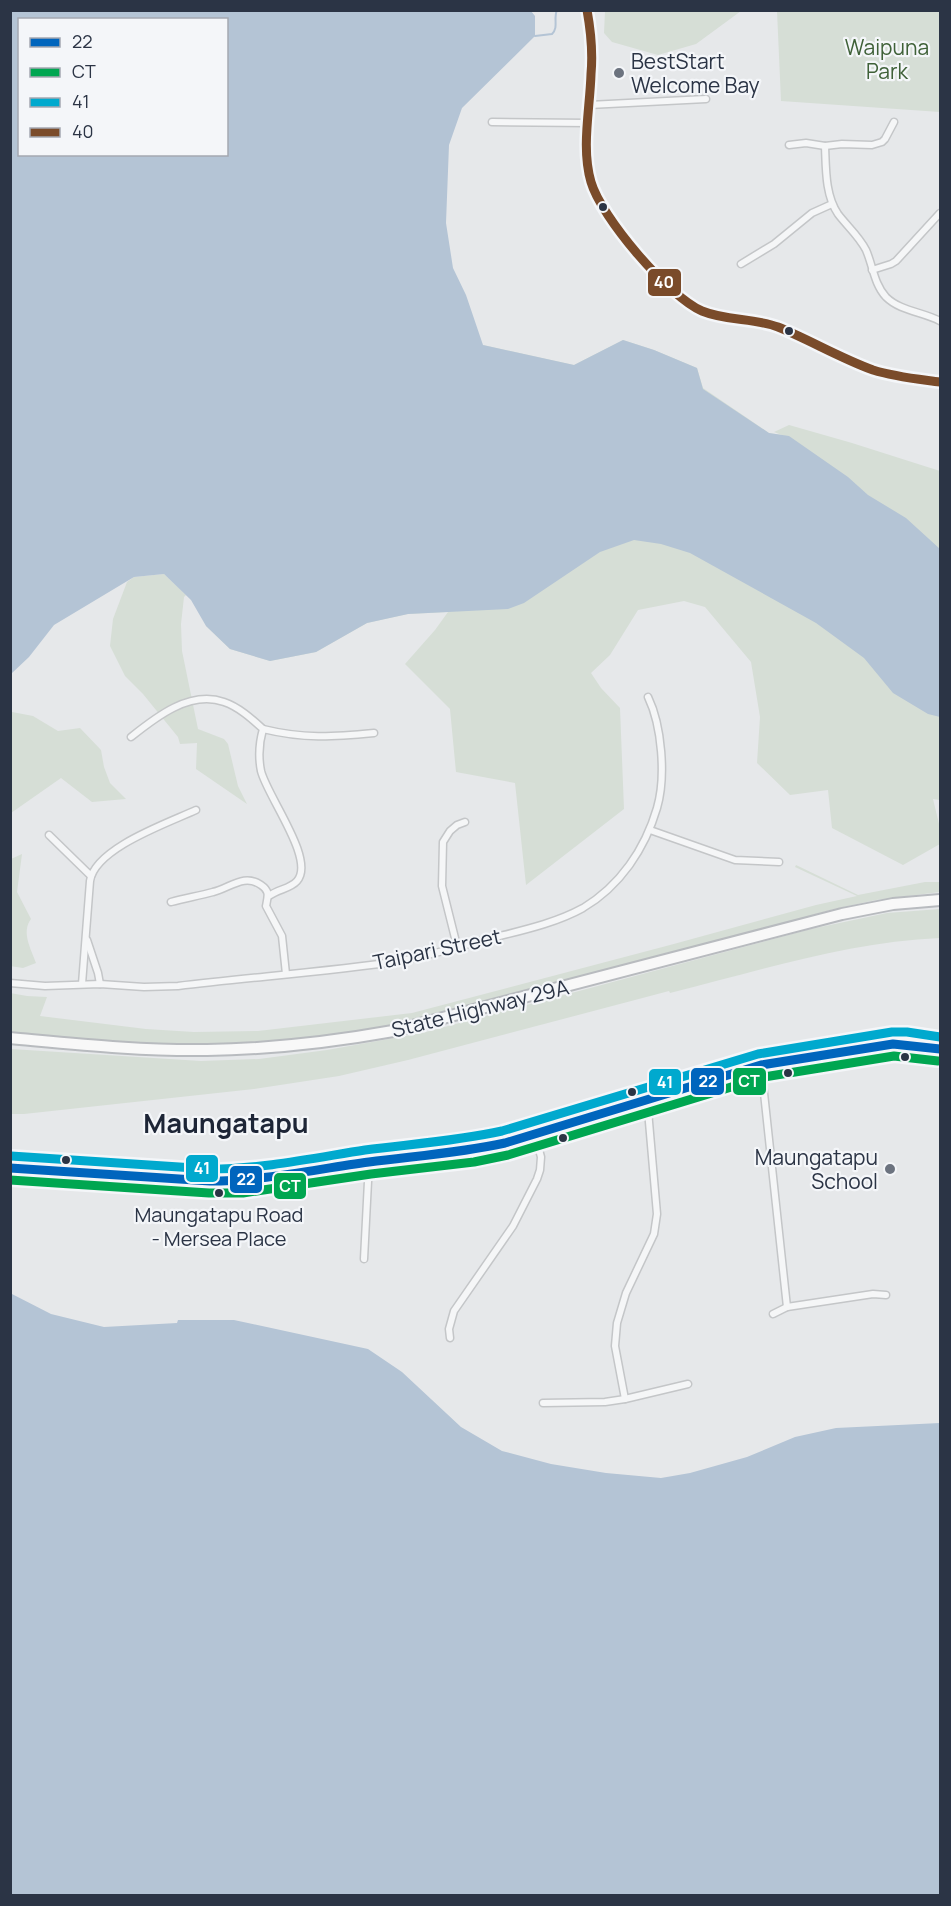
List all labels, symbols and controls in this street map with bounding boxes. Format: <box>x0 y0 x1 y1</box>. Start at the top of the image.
legend <box>18 18 228 156</box>
text: 22 <box>72 29 93 53</box>
park label: Waipuna Park <box>845 33 929 85</box>
place label: BestStart Welcome Bay <box>631 47 760 99</box>
text: CT <box>72 59 96 83</box>
marker: BestStart Welcome Bay <box>612 66 626 80</box>
text: 41 <box>72 89 90 113</box>
text: 40 <box>72 119 94 143</box>
unlabelled marker <box>597 201 609 213</box>
line badge: 40 <box>647 268 682 297</box>
text: 40 <box>654 271 674 293</box>
unlabelled marker <box>783 325 795 337</box>
street label: Taipari Street <box>370 922 504 976</box>
street label: State Highway 29A <box>388 972 572 1044</box>
unlabelled marker <box>899 1051 911 1063</box>
line badge: 22 <box>690 1067 725 1096</box>
line badge: CT <box>732 1067 767 1096</box>
unlabelled marker <box>782 1067 794 1079</box>
line badge: 41 <box>648 1068 682 1096</box>
text: 22 <box>698 1070 718 1092</box>
text: CT <box>738 1070 760 1092</box>
text: 41 <box>657 1071 673 1093</box>
unlabelled marker <box>626 1086 638 1098</box>
district label: Maungatapu <box>143 1104 309 1141</box>
unlabelled marker <box>557 1132 569 1144</box>
place label: Maungatapu School <box>755 1143 878 1195</box>
unlabelled marker <box>60 1154 72 1166</box>
line badge: 41 <box>185 1154 219 1183</box>
text: 41 <box>194 1157 210 1179</box>
marker: Maungatapu School <box>883 1162 897 1176</box>
line badge: 22 <box>229 1165 263 1194</box>
text: 22 <box>236 1168 256 1190</box>
line badge: CT <box>273 1172 307 1200</box>
text: CT <box>279 1175 301 1197</box>
marker: Maungatapu Road - Mersea Place <box>213 1187 225 1199</box>
place label: Maungatapu Road - Mersea Place <box>135 1201 303 1252</box>

